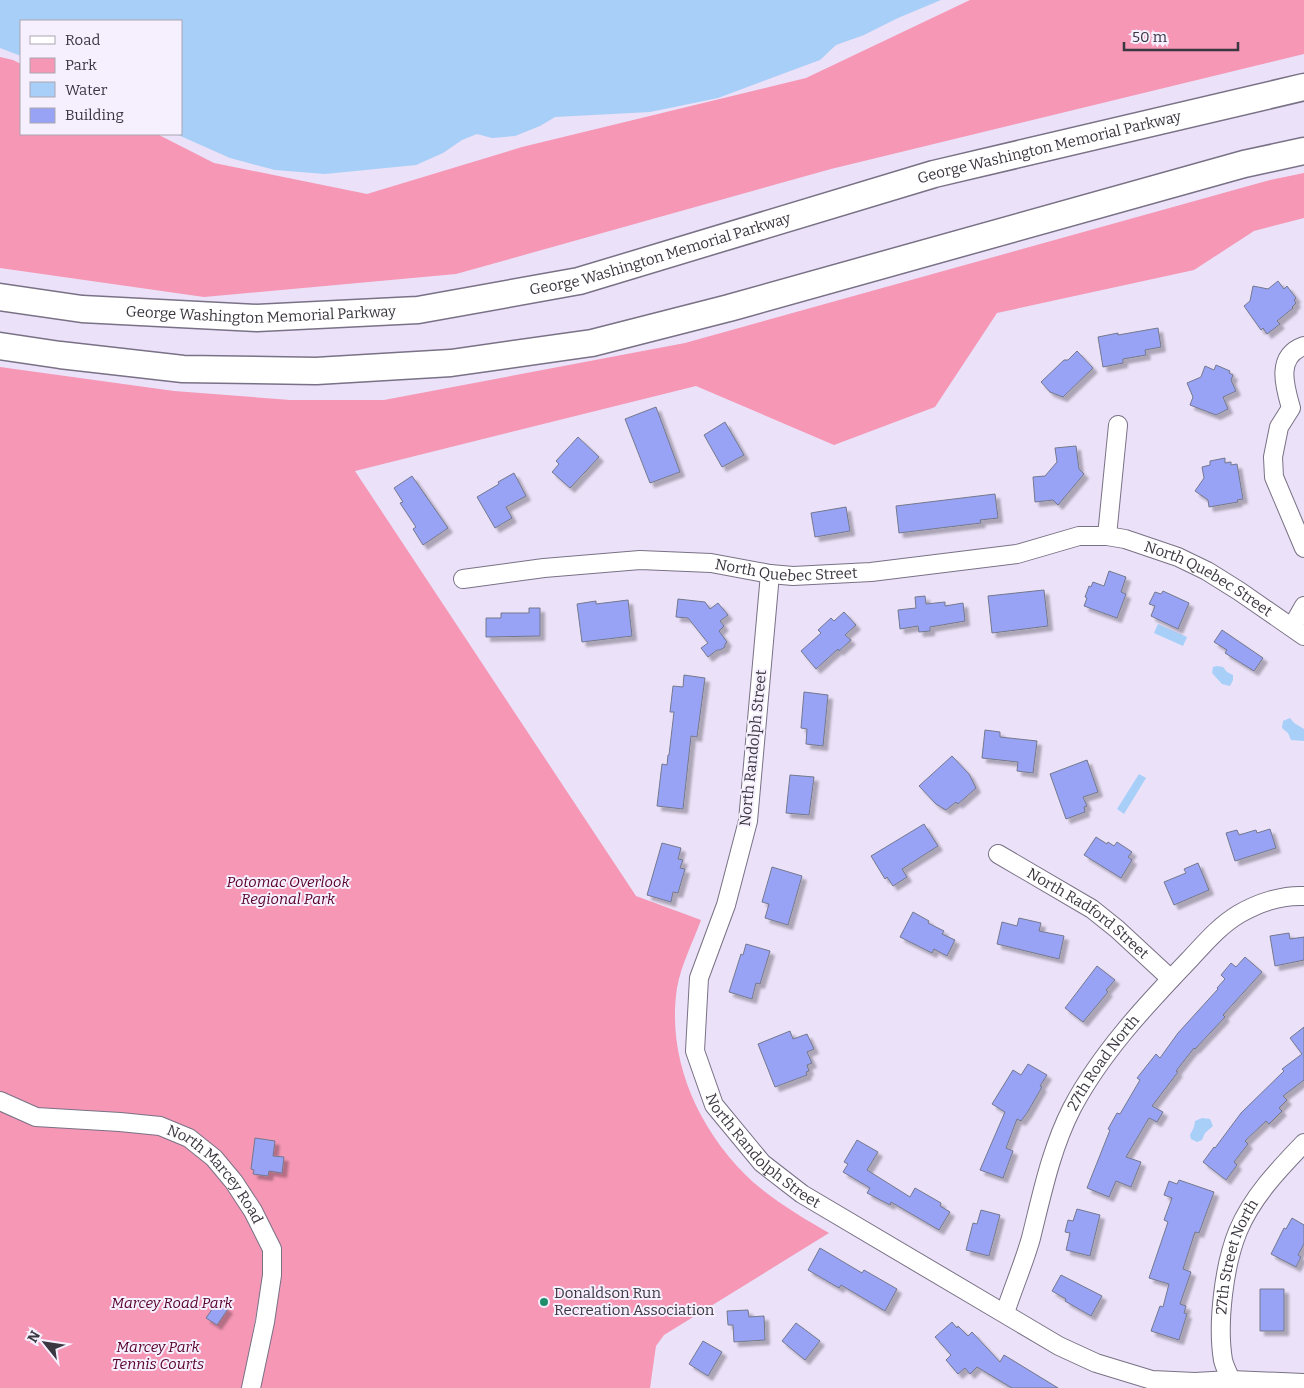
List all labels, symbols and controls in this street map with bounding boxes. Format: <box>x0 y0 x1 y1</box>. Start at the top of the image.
legend <box>20 20 182 135</box>
scale bar <box>1124 20 1238 52</box>
text: 50 m <box>1132 28 1168 46</box>
text: Road <box>65 31 100 49</box>
text: Park <box>65 56 97 74</box>
text: Water <box>65 81 108 99</box>
text: Building <box>65 106 124 124</box>
street label: George Washington Memorial Parkway <box>915 107 1183 188</box>
street label: George Washington Memorial Parkway <box>528 209 793 299</box>
street label: George Washington Memorial Parkway <box>125 302 397 327</box>
street label: North Quebec Street <box>1142 537 1276 621</box>
street label: North Quebec Street <box>713 555 858 585</box>
street label: North Randolph Street <box>736 668 770 827</box>
street label: North Radford Street <box>1024 864 1153 963</box>
park label: Potomac Overlook Regional Park <box>226 873 350 908</box>
street label: 27th Road North <box>1063 1011 1144 1114</box>
street label: North Randolph Street <box>702 1091 824 1212</box>
street label: North Marcey Road <box>164 1121 267 1227</box>
street label: 27th Street North <box>1212 1195 1262 1315</box>
place label: Donaldson Run Recreation Association <box>554 1284 715 1319</box>
park label: Marcey Road Park <box>111 1294 234 1312</box>
marker: Donaldson Run Recreation Association <box>538 1296 550 1308</box>
north arrow <box>20 1318 70 1368</box>
text: N <box>24 1328 44 1346</box>
park label: Marcey Park Tennis Courts <box>112 1338 204 1373</box>

